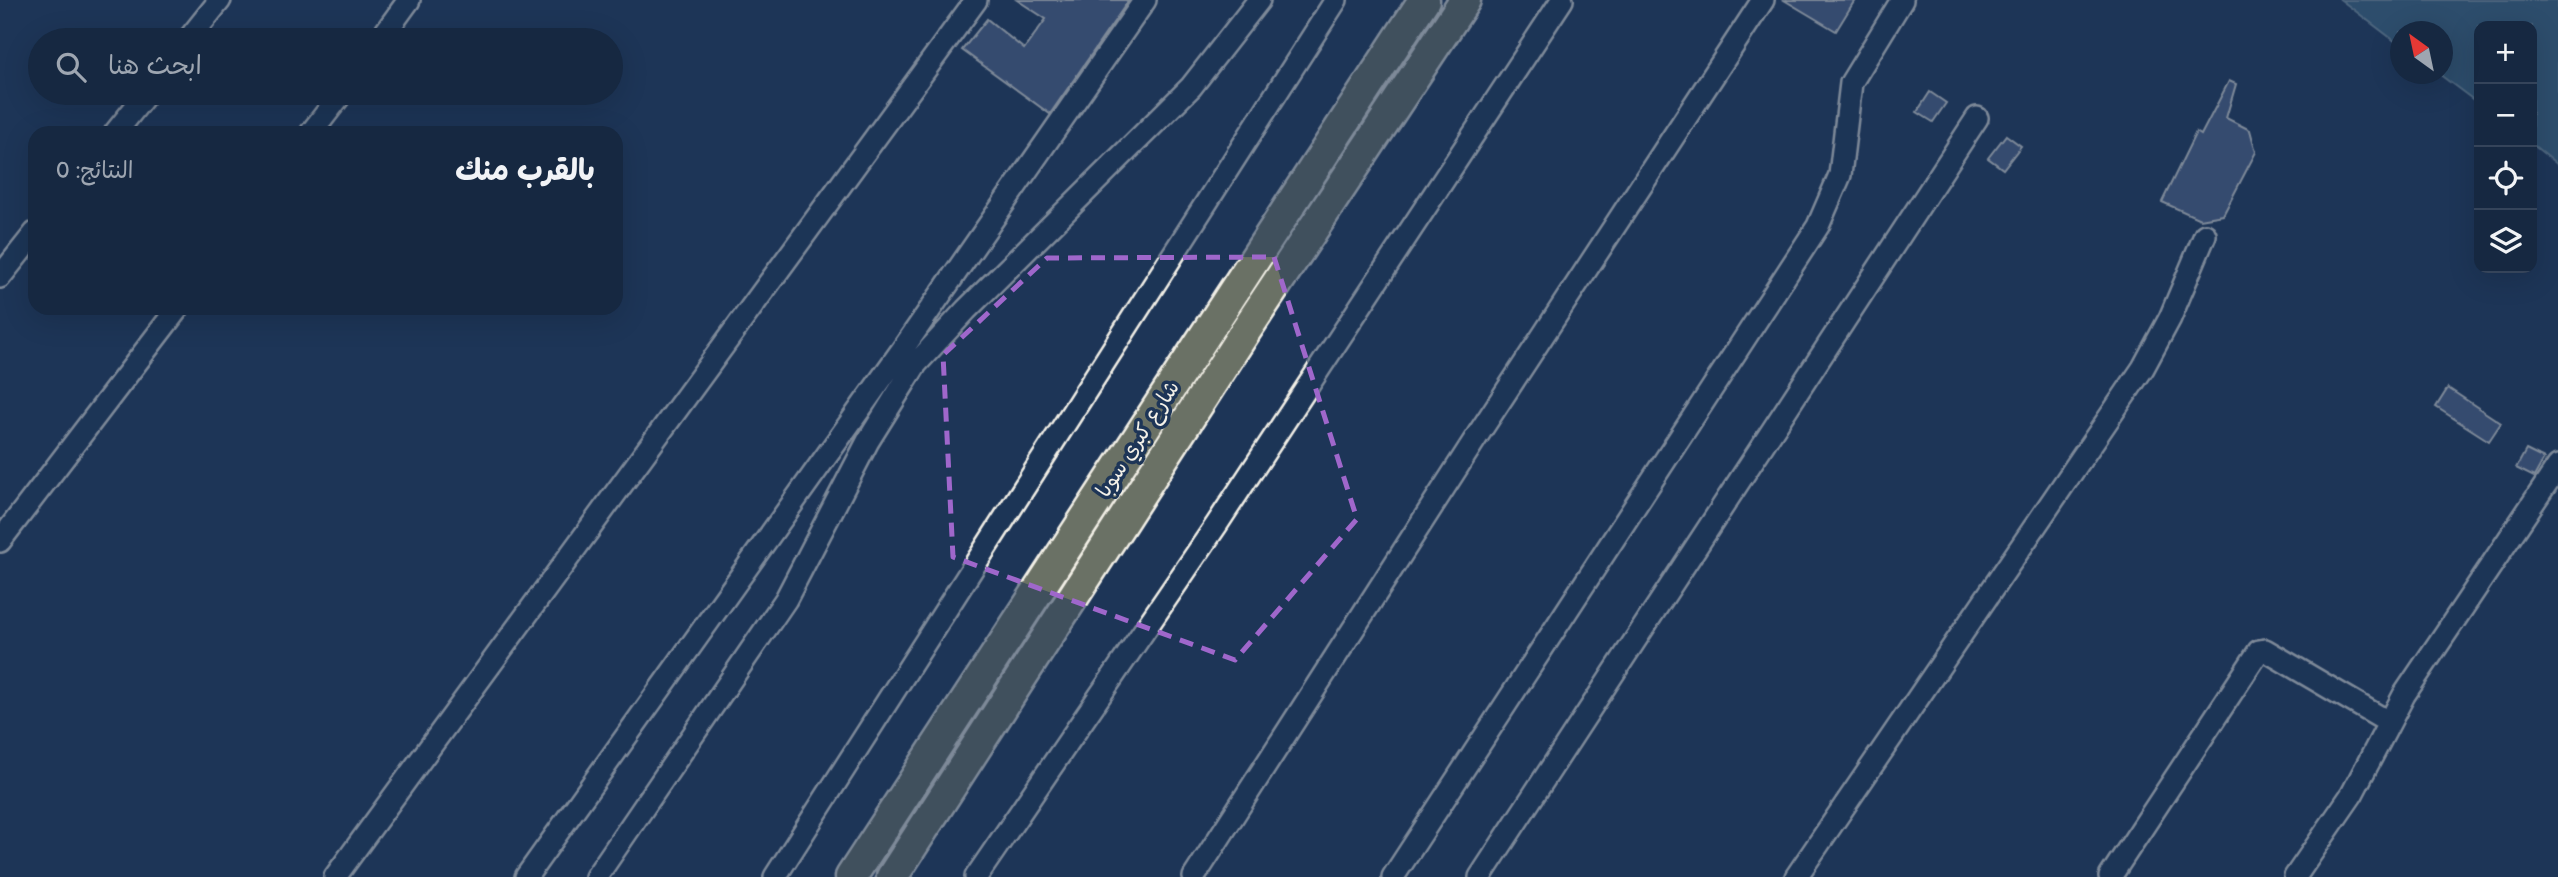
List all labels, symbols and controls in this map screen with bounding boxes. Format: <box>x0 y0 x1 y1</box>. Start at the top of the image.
north arrow <box>2390 21 2453 84</box>
map controls <box>2474 21 2537 273</box>
button: + <box>2474 21 2537 84</box>
search box <box>28 28 623 105</box>
icon: search <box>52 48 90 86</box>
text: ابحث هنا <box>108 51 202 82</box>
button: − <box>2474 84 2537 147</box>
button: locate <box>2474 147 2537 210</box>
text: بالقرب منك <box>455 153 595 189</box>
text: النتائج: 0 <box>56 157 133 185</box>
button: layers <box>2474 210 2537 273</box>
street label: شارع كبري سوبا <box>1091 376 1187 503</box>

